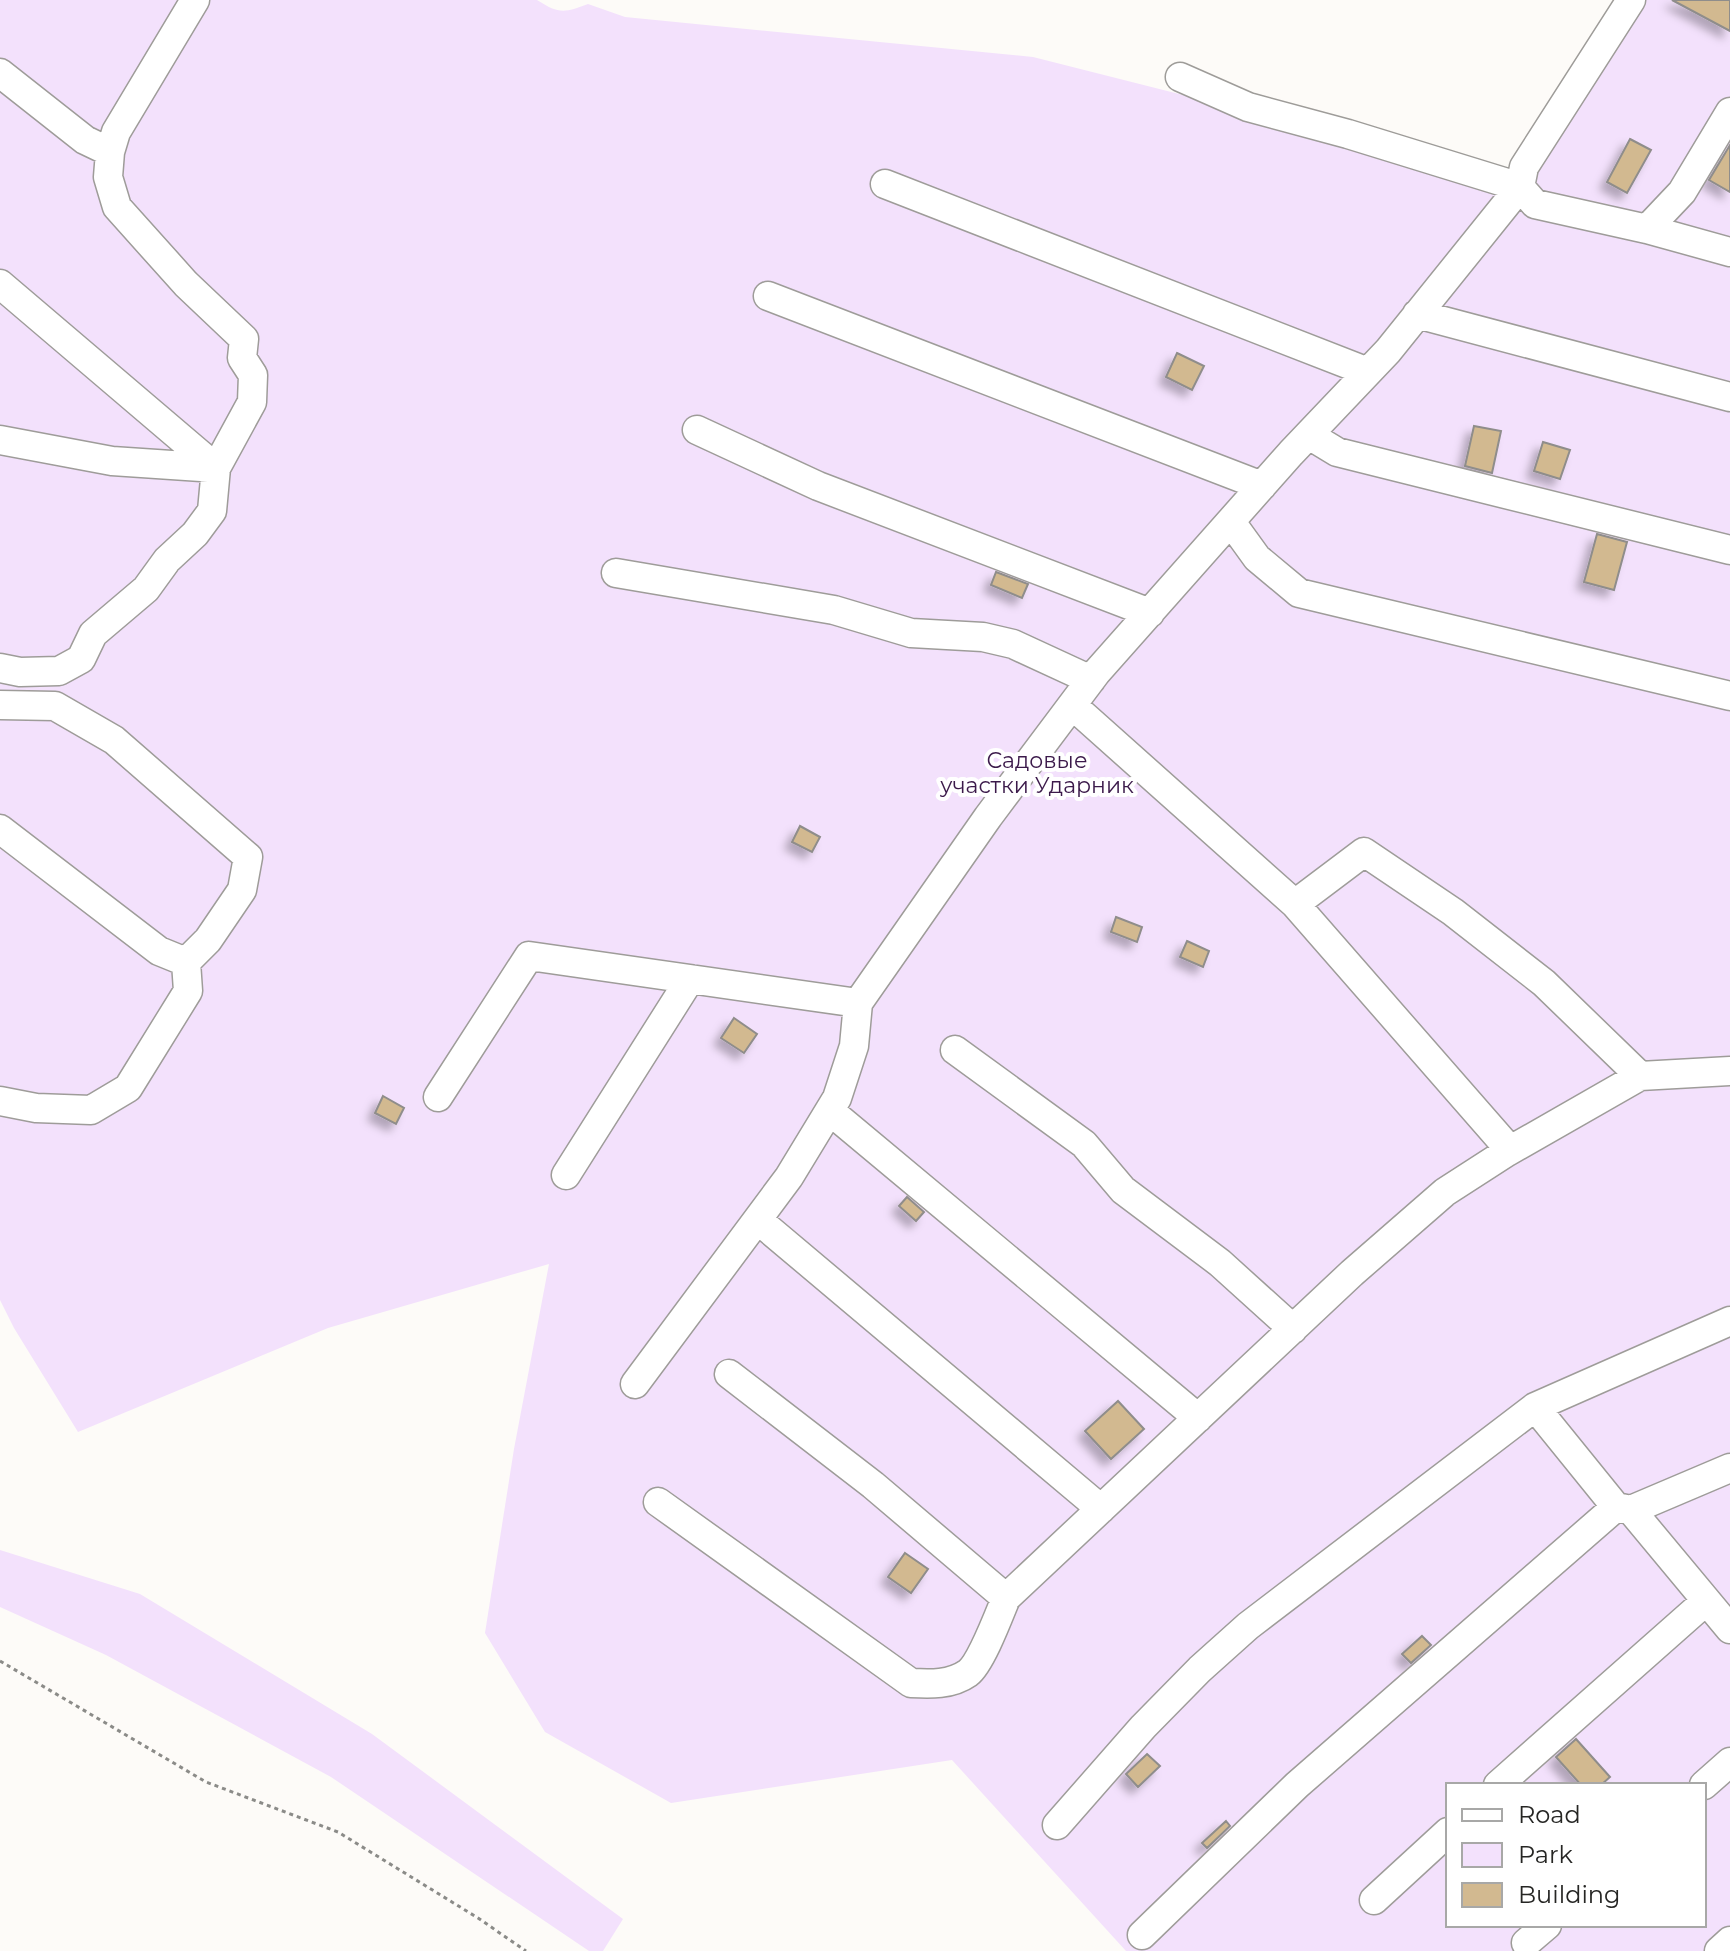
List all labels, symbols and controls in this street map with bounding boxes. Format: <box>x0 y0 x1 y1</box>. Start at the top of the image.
park label: Садовые участки Ударник <box>939 747 1134 799</box>
legend <box>1446 1783 1706 1927</box>
text: Road <box>1518 1800 1581 1829</box>
text: Park <box>1518 1840 1573 1869</box>
text: Building <box>1518 1880 1621 1909</box>

